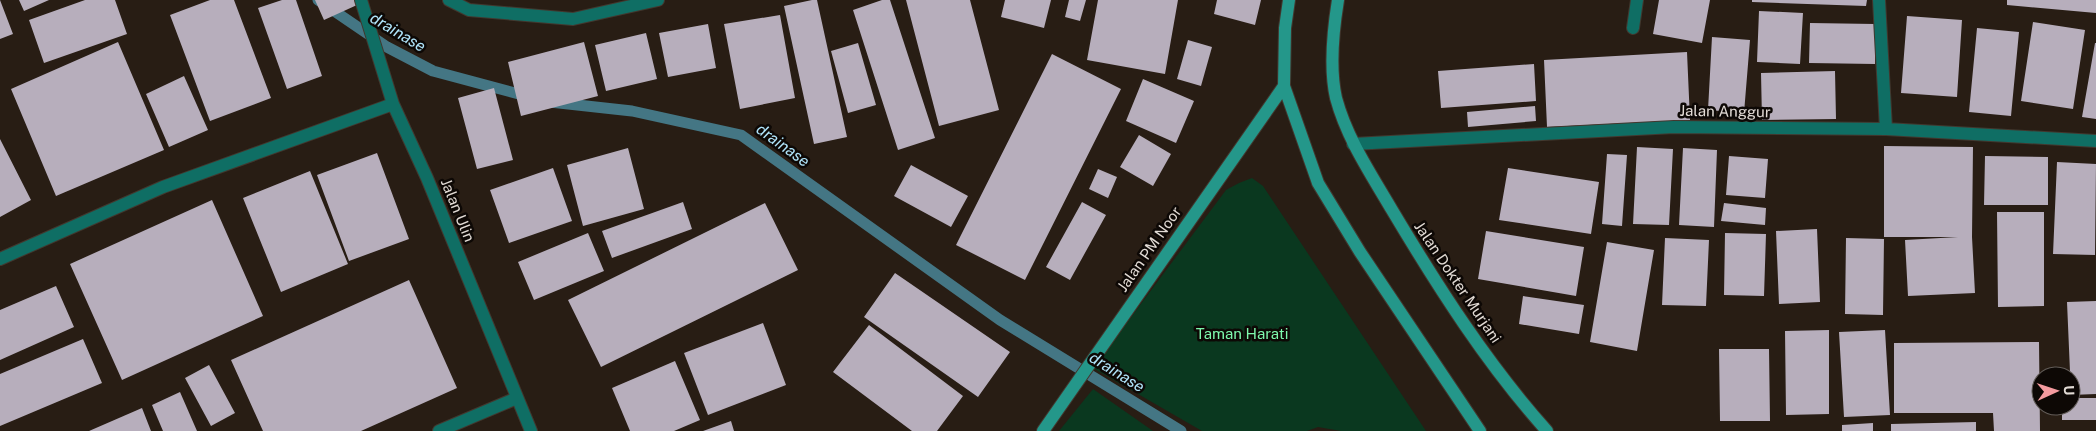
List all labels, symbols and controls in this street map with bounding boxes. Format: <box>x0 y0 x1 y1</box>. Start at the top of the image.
water label: drainase <box>367 8 429 56</box>
street label: Jalan Anggur <box>1679 102 1771 120</box>
water label: drainase <box>753 119 814 171</box>
street label: Jalan Ulin <box>438 176 478 244</box>
street label: Jalan PM Noor <box>1113 203 1185 295</box>
street label: Jalan Dokter Murjani <box>1411 218 1505 346</box>
park label: Taman Harati <box>1196 325 1288 342</box>
water label: drainase <box>1086 348 1148 396</box>
north arrow <box>2031 366 2081 416</box>
text: U <box>2061 385 2077 396</box>

